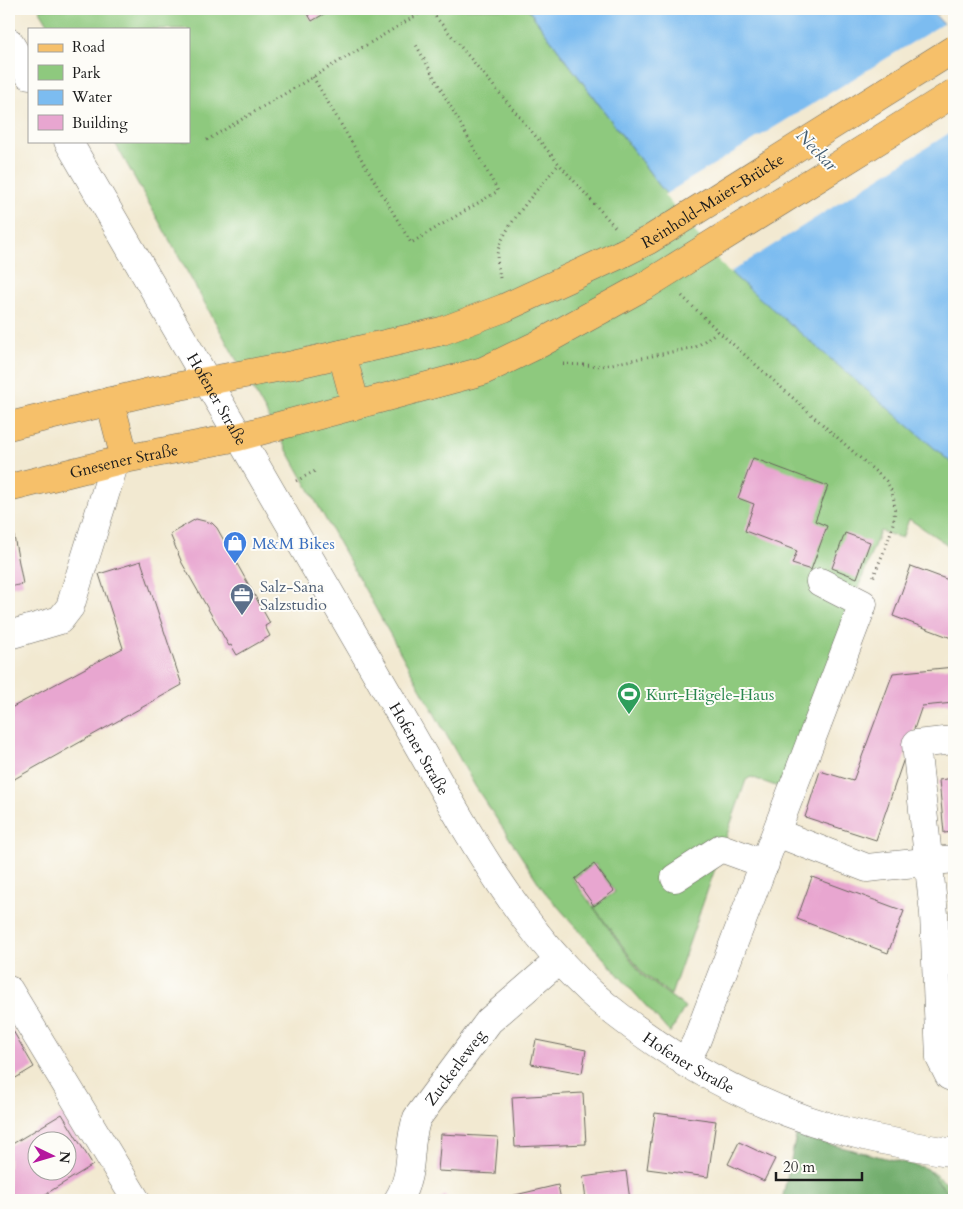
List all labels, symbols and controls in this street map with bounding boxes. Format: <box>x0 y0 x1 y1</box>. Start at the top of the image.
legend <box>28 28 190 142</box>
text: Road <box>72 37 105 57</box>
text: Park <box>72 63 101 83</box>
text: Water <box>71 87 113 107</box>
text: Building <box>72 113 128 133</box>
water label: Neckar <box>790 124 844 178</box>
street label: Reinhold-Maier-Brücke <box>638 148 788 254</box>
street label: Hofener Straße <box>181 349 252 450</box>
street label: Gnesener Straße <box>67 439 180 484</box>
shop icon: M&M Bikes <box>222 530 248 564</box>
place label: M&M Bikes <box>252 533 335 555</box>
place label: Salz-Sana Salzstudio <box>260 576 327 616</box>
office icon: Salz-Sana Salzstudio <box>229 582 255 616</box>
sports icon: Kurt-Hägele-Haus <box>616 681 642 715</box>
place label: Kurt-Hägele-Haus <box>646 684 774 706</box>
street label: Hofener Straße <box>384 699 454 799</box>
street label: Zuckerleweg <box>420 1025 491 1110</box>
street label: Hofener Straße <box>638 1027 738 1099</box>
north arrow <box>28 1132 78 1182</box>
scale bar <box>776 1149 862 1181</box>
text: N <box>54 1150 74 1164</box>
text: 20 m <box>783 1157 815 1177</box>

